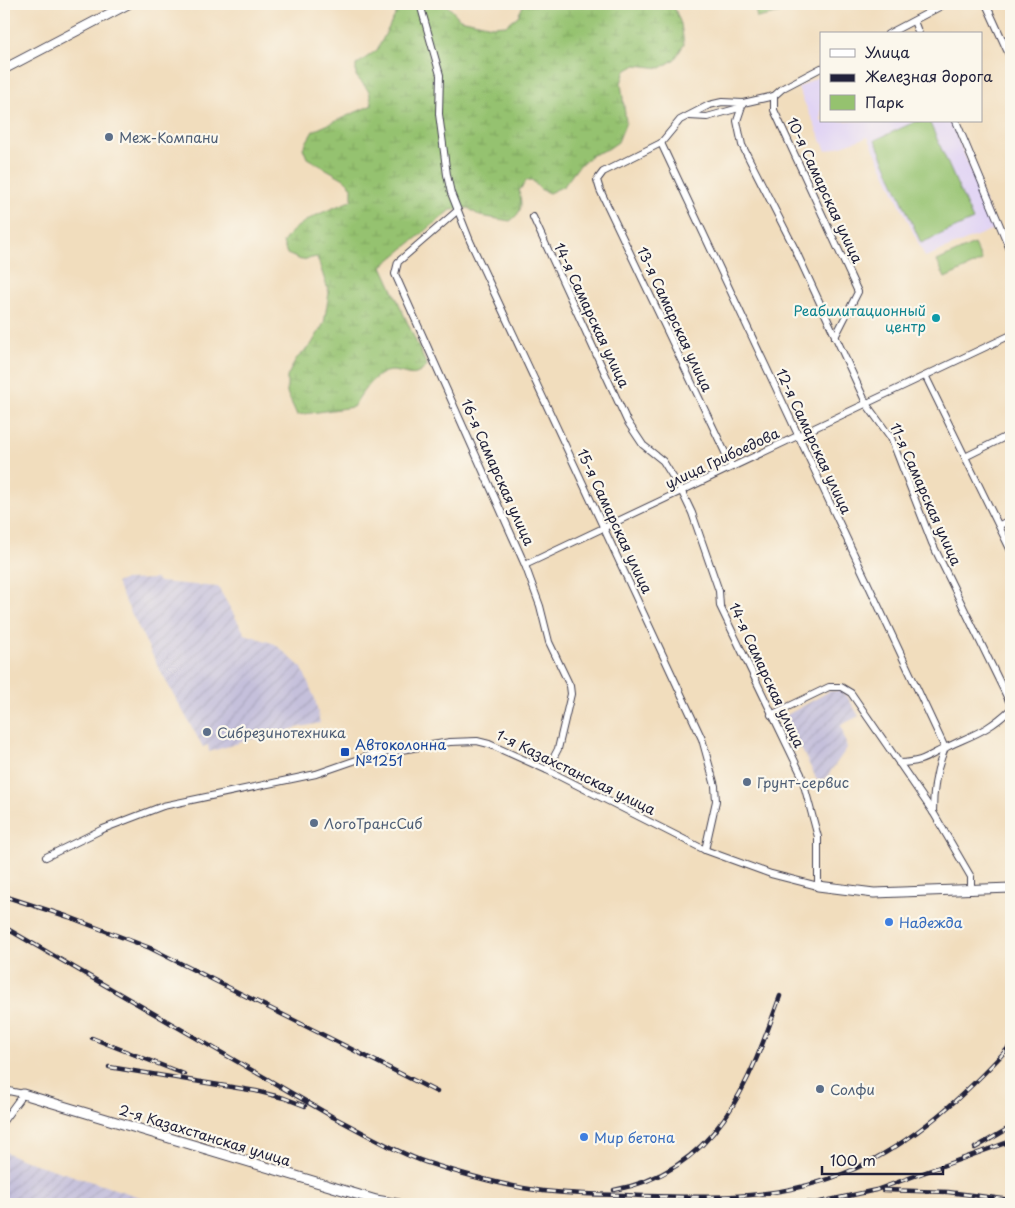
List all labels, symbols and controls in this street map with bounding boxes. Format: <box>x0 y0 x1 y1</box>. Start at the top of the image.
legend <box>820 32 982 122</box>
text: Улица <box>865 40 910 63</box>
text: Железная дорога <box>865 64 993 87</box>
text: Парк <box>865 90 904 113</box>
street label: 10-я Самарская улица <box>782 113 868 267</box>
place label: Меж-Компани <box>119 127 219 148</box>
marker: Меж-Компани <box>103 131 115 143</box>
street label: 14-я Самарская улица <box>549 239 635 391</box>
street label: 13-я Самарская улица <box>632 243 718 395</box>
place label: Реабилитационный центр <box>793 300 926 337</box>
marker: Реабилитационный центр <box>930 312 942 324</box>
street label: 12-я Самарская улица <box>771 365 857 517</box>
street label: 16-я Самарская улица <box>456 395 540 549</box>
street label: 11-я Самарская улица <box>885 419 967 569</box>
street label: улица Грибоедова <box>661 422 783 494</box>
street label: 15-я Самарская улица <box>572 445 658 597</box>
street label: 14-я Самарская улица <box>724 599 810 751</box>
place label: Сибрезинотехника <box>217 722 346 743</box>
street label: 1-я Казахстанская улица <box>493 724 659 820</box>
marker: Сибрезинотехника <box>201 726 213 738</box>
place label: Автоколонна №1251 <box>355 734 446 771</box>
marker: Автоколонна №1251 <box>339 746 351 758</box>
place label: Грунт-сервис <box>757 772 849 793</box>
marker: Грунт-сервис <box>741 776 753 788</box>
place label: ЛогоТрансСиб <box>324 813 423 834</box>
marker: ЛогоТрансСиб <box>308 817 320 829</box>
place label: Надежда <box>899 912 963 933</box>
marker: Надежда <box>883 916 895 928</box>
place label: Солфи <box>830 1079 875 1100</box>
marker: Солфи <box>814 1083 826 1095</box>
street label: 2-я Казахстанская улица <box>117 1099 294 1171</box>
place label: Мир бетона <box>594 1127 675 1148</box>
marker: Мир бетона <box>578 1131 590 1143</box>
scale bar <box>822 1143 944 1175</box>
text: 100 m <box>830 1148 876 1171</box>

